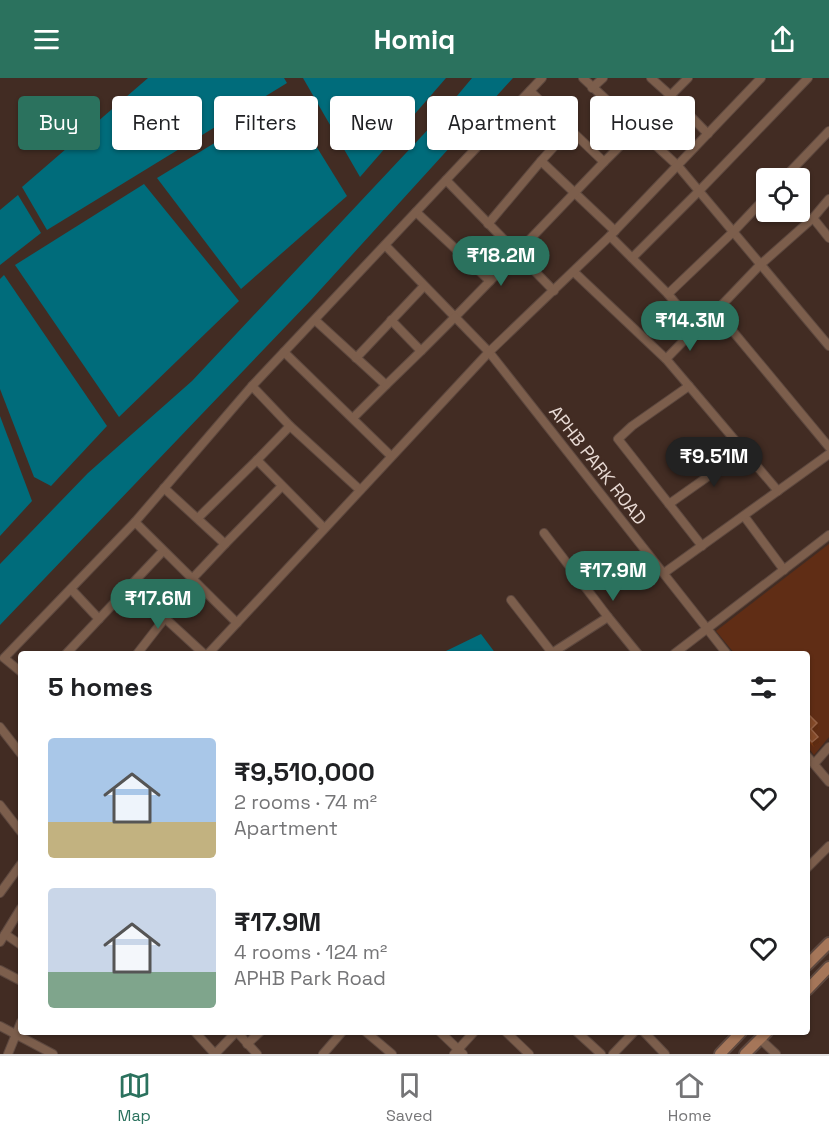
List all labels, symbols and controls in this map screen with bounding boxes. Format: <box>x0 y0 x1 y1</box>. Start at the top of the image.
text: Homiq <box>374 22 455 57</box>
icon: menu <box>30 23 63 56</box>
icon: share <box>766 23 799 56</box>
chip: Buy <box>18 96 100 150</box>
chip: Rent <box>112 96 202 150</box>
chip: Filters <box>214 96 318 150</box>
chip: New <box>330 96 415 150</box>
chip: Apartment <box>427 96 578 150</box>
chip: House <box>590 96 695 150</box>
map controls <box>756 168 810 222</box>
button: locate <box>756 168 810 222</box>
pin: ₹18.2M <box>452 236 550 287</box>
text: ₹18.2M <box>467 242 535 268</box>
pin: ₹14.3M <box>641 301 739 352</box>
text: ₹14.3M <box>655 307 725 333</box>
street label: APHB PARK ROAD <box>544 401 652 529</box>
pin: ₹9.51M <box>665 437 763 488</box>
text: ₹9.51M <box>680 443 748 469</box>
pin: ₹17.9M <box>564 551 662 602</box>
text: ₹17.9M <box>579 557 647 583</box>
pin: ₹17.6M <box>109 579 207 630</box>
text: ₹17.6M <box>125 585 191 611</box>
text: 5 homes <box>48 670 153 704</box>
icon: filters <box>747 671 780 704</box>
text: ₹9,510,000 <box>234 755 375 789</box>
icon: home <box>96 762 168 834</box>
icon: heart <box>747 782 780 815</box>
text: 2 rooms · 74 m² <box>234 789 377 815</box>
text: Apartment <box>234 815 338 841</box>
text: ₹17.9M <box>234 905 321 939</box>
icon: home <box>96 912 168 984</box>
icon: heart <box>747 932 780 965</box>
text: 4 rooms · 124 m² <box>234 939 387 965</box>
text: APHB Park Road <box>234 965 386 991</box>
tab: Map <box>118 1069 151 1126</box>
tab: Saved <box>386 1069 433 1126</box>
tab: Home <box>668 1069 711 1126</box>

